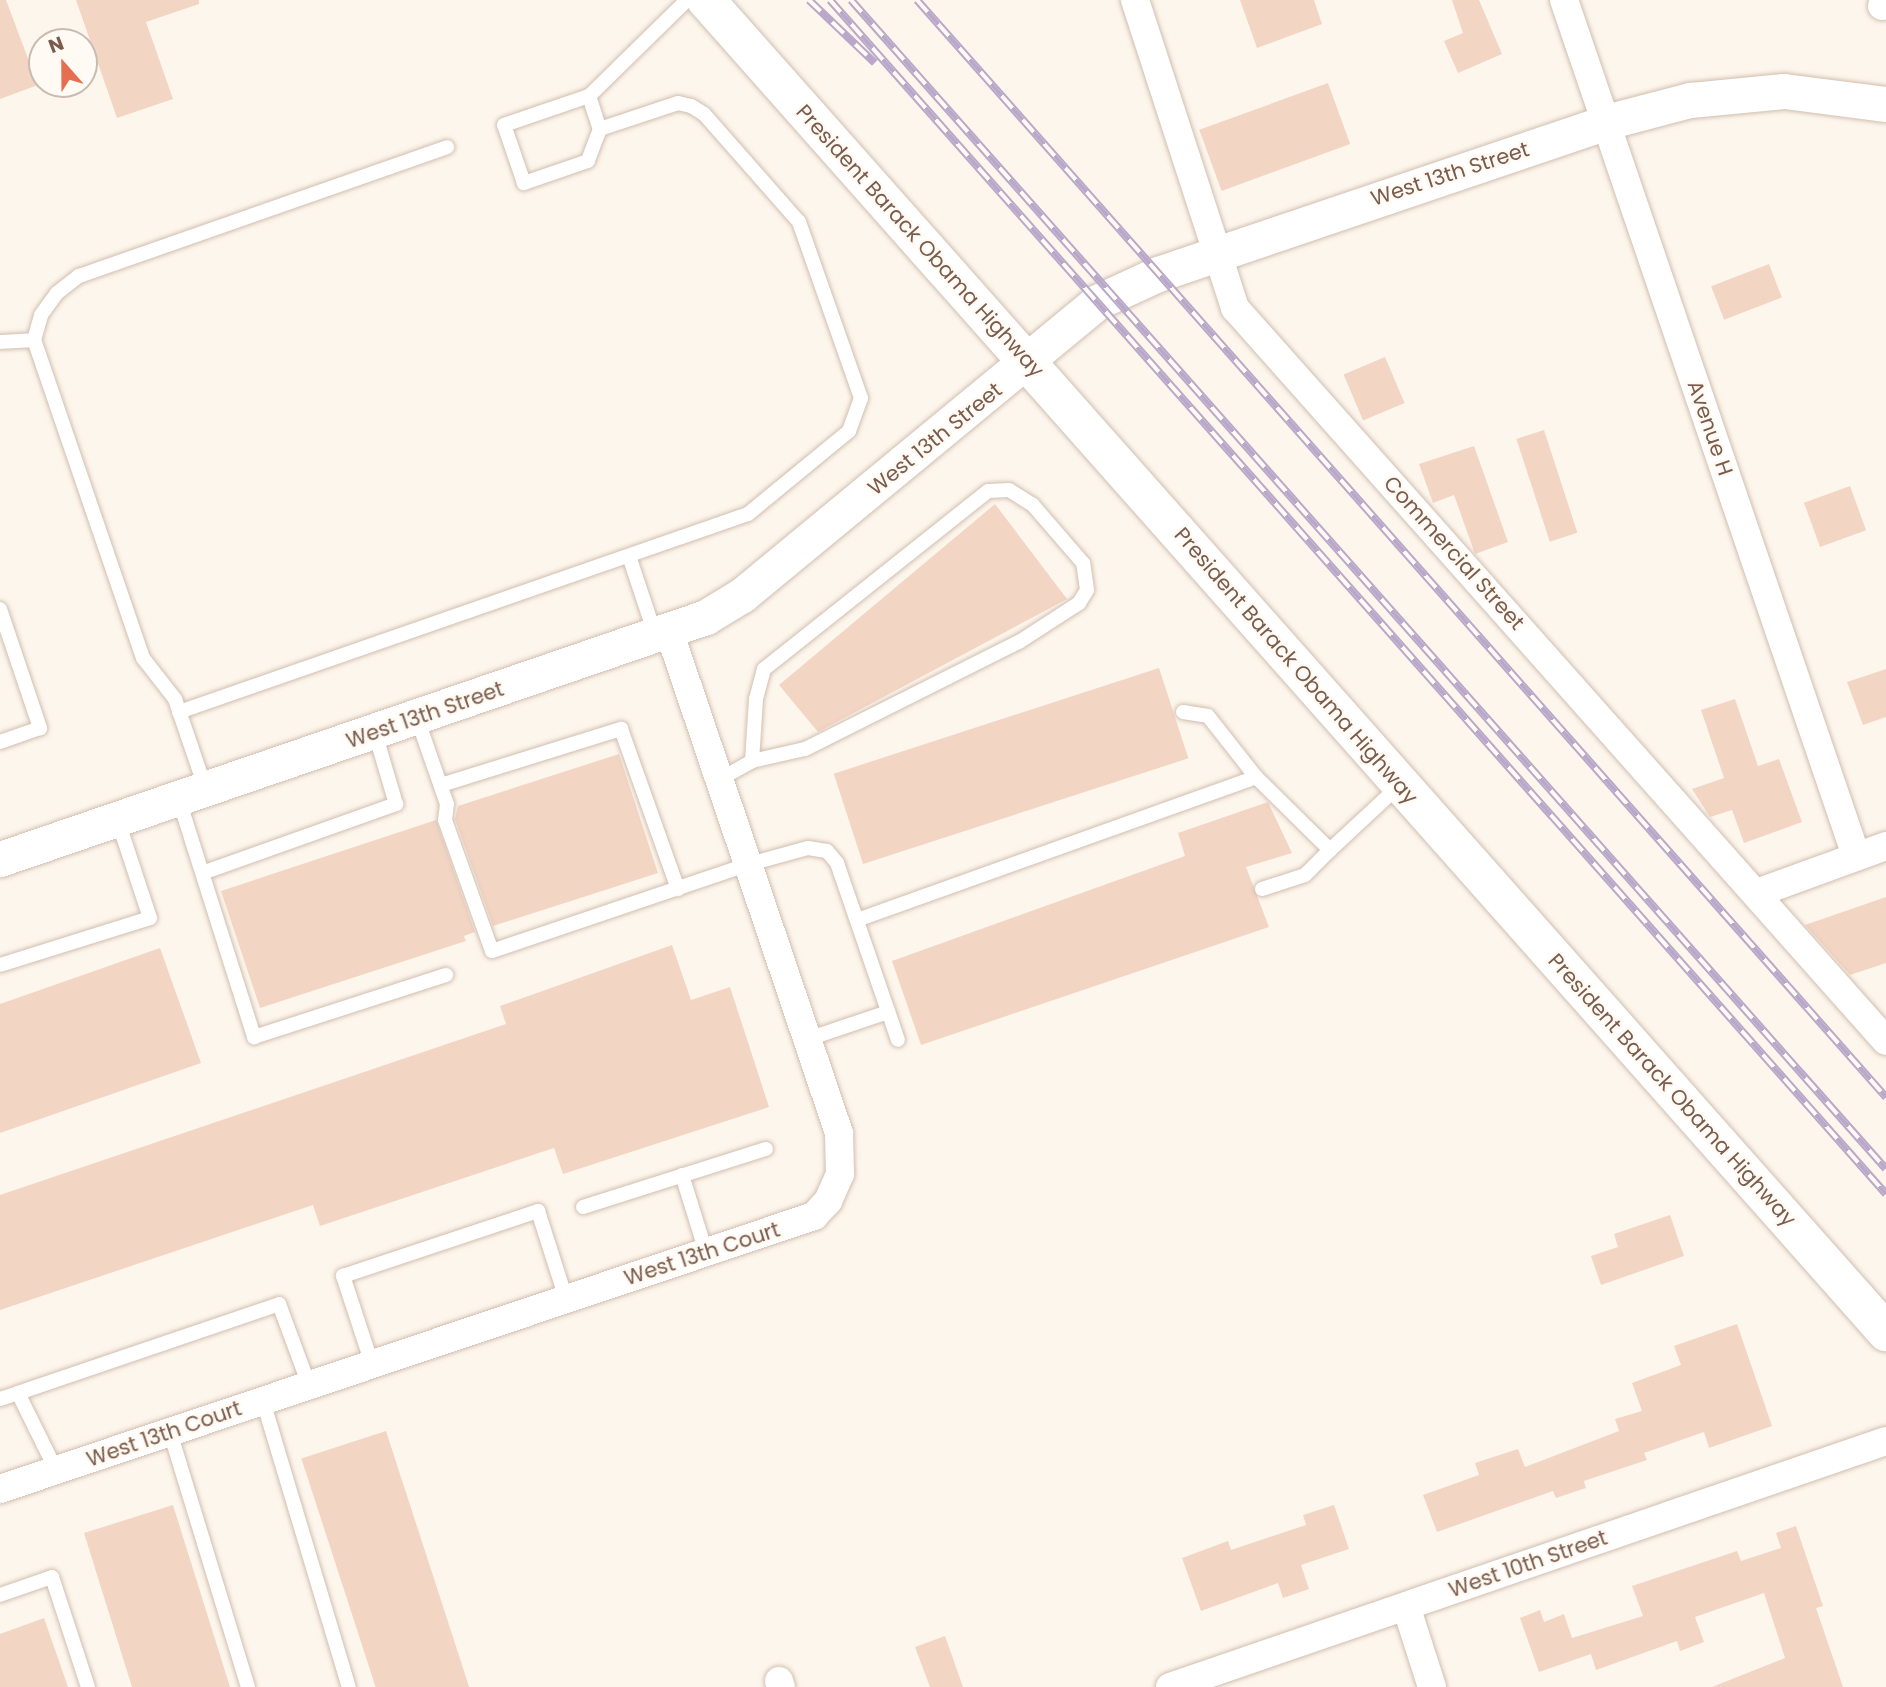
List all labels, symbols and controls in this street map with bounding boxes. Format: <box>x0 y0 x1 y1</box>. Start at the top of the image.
north arrow <box>28 28 98 98</box>
text: N <box>44 30 68 60</box>
street label: President Barack Obama Highway <box>791 99 1049 383</box>
street label: West 13th Street <box>1368 137 1532 211</box>
street label: West 13th Street <box>863 377 1007 501</box>
street label: Avenue H <box>1682 377 1738 479</box>
street label: Commercial Street <box>1378 471 1530 635</box>
street label: President Barack Obama Highway <box>1169 523 1423 809</box>
street label: West 13th Street <box>343 676 507 754</box>
street label: President Barack Obama Highway <box>1543 948 1801 1232</box>
street label: West 13th Court <box>621 1217 783 1291</box>
street label: West 13th Court <box>83 1396 245 1472</box>
street label: West 10th Street <box>1446 1525 1610 1603</box>

